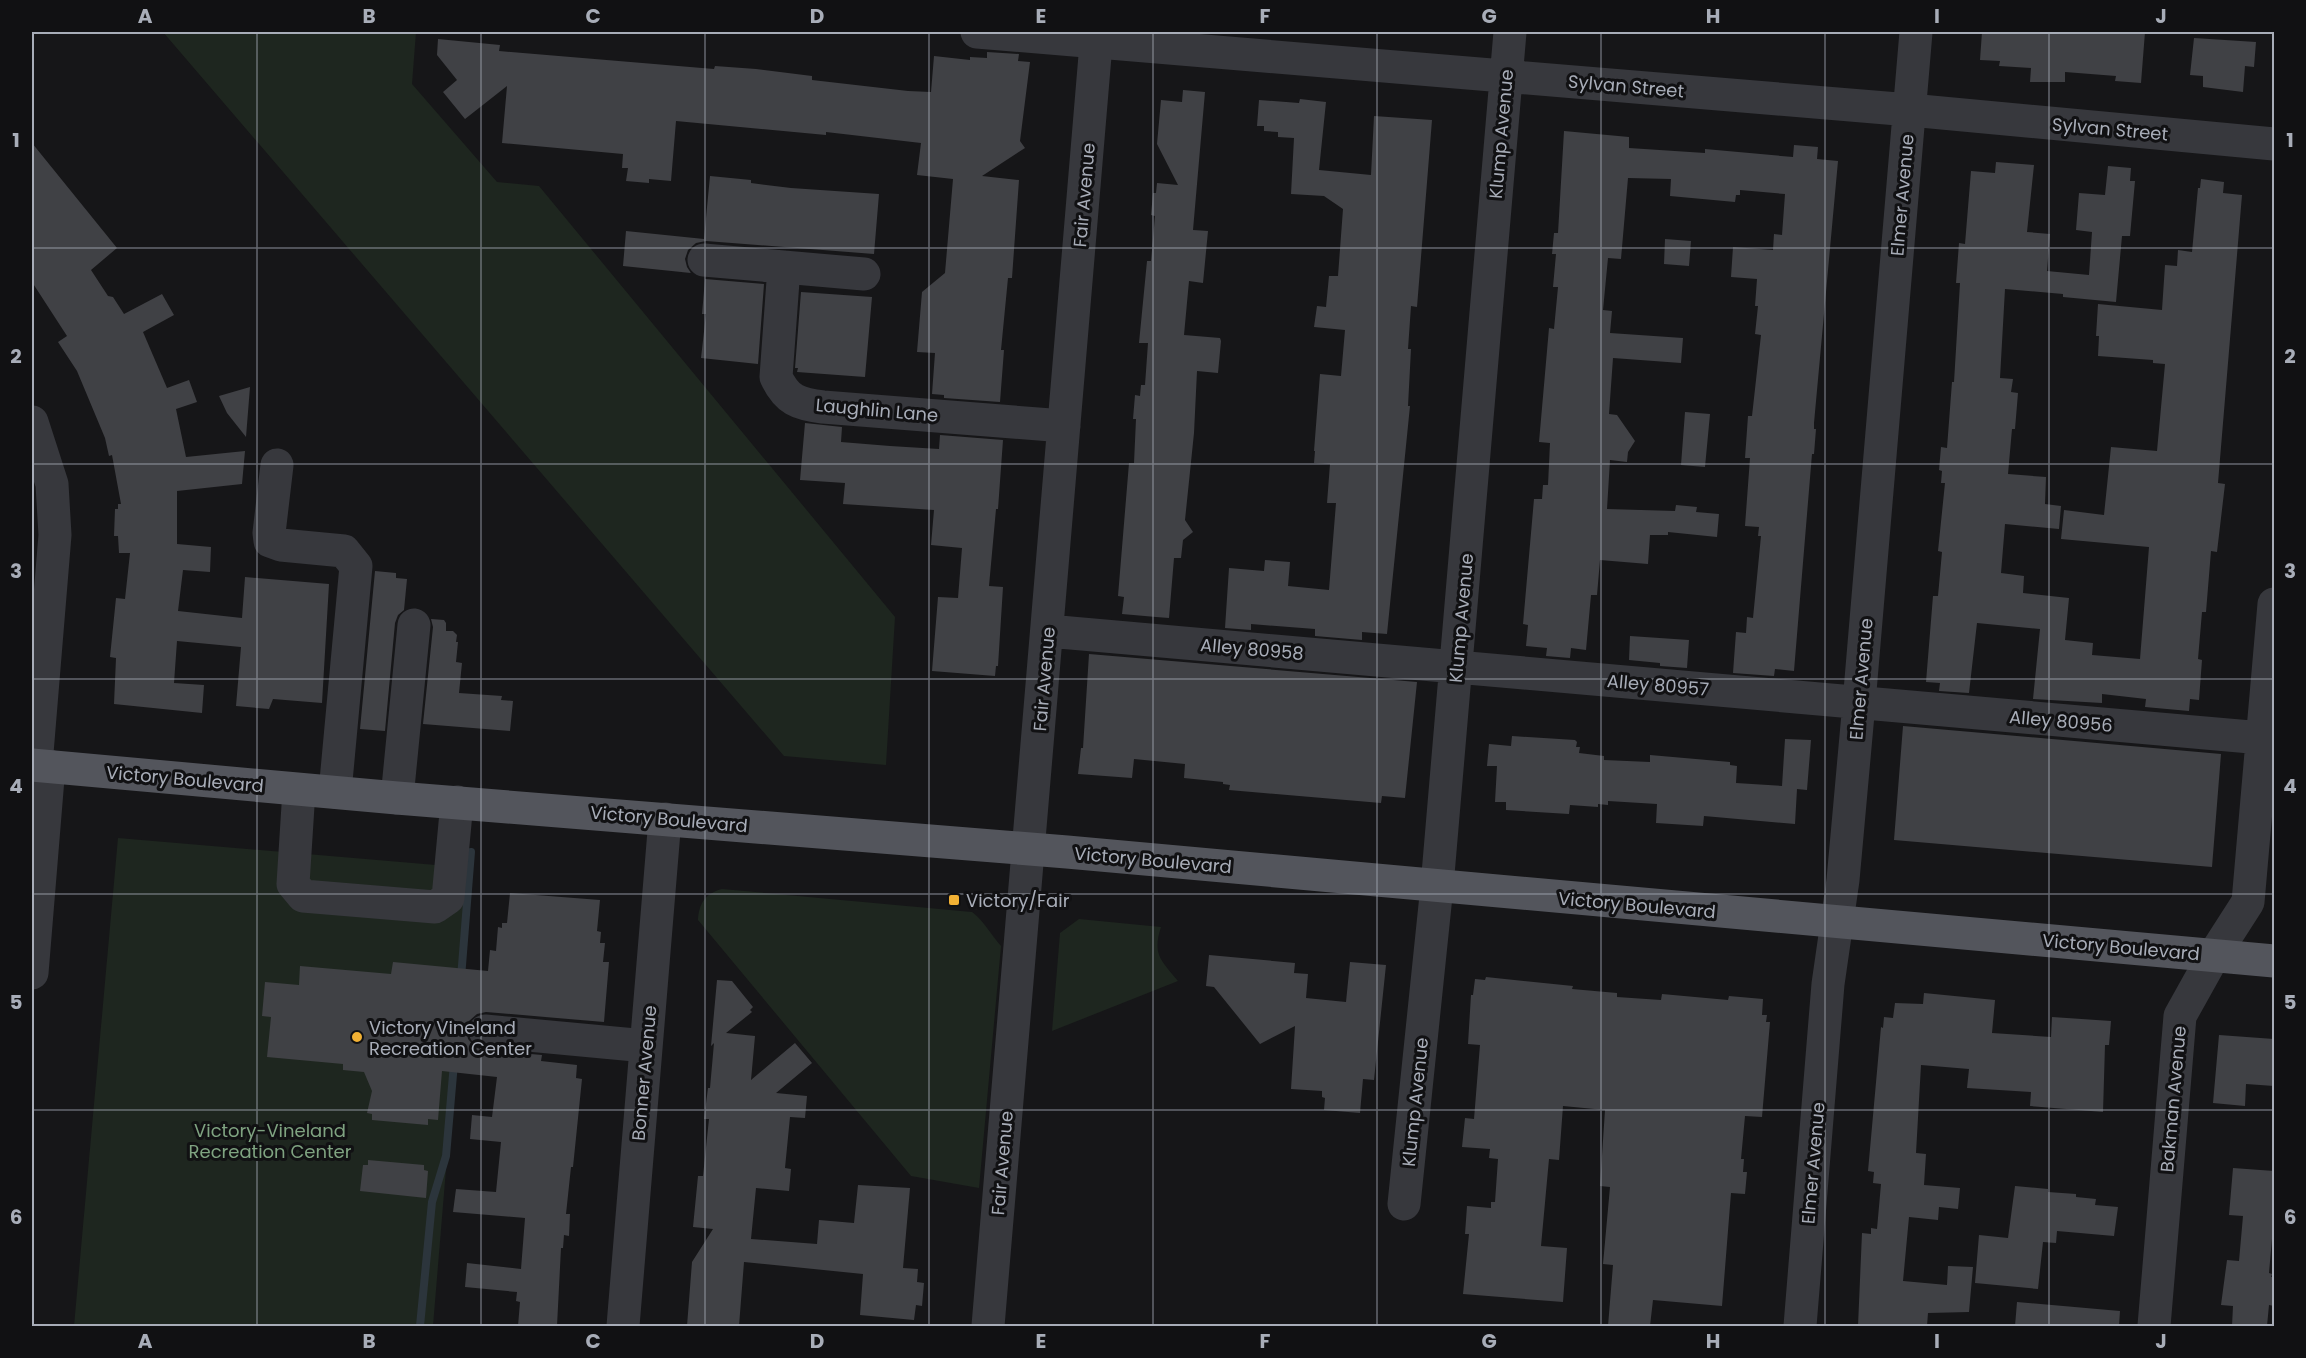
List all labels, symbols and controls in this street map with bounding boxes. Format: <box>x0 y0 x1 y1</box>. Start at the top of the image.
text: A <box>138 2 153 30</box>
text: B <box>362 2 376 30</box>
text: C <box>585 2 601 30</box>
text: D <box>810 2 824 30</box>
text: E <box>1036 2 1046 30</box>
text: F <box>1260 2 1271 30</box>
text: G <box>1481 2 1497 30</box>
text: H <box>1706 2 1720 30</box>
text: I <box>1934 2 1940 30</box>
text: J <box>2155 2 2167 30</box>
street label: Klump Avenue <box>1483 68 1519 200</box>
street label: Sylvan Street <box>1567 68 1685 104</box>
street label: Sylvan Street <box>2051 111 2169 147</box>
text: 1 <box>12 126 20 154</box>
text: 1 <box>2286 126 2294 154</box>
street label: Elmer Avenue <box>1884 133 1920 257</box>
street label: Fair Avenue <box>1067 142 1101 248</box>
text: 2 <box>10 342 22 370</box>
text: 2 <box>2284 342 2296 370</box>
street label: Laughlin Lane <box>815 392 939 428</box>
street label: Klump Avenue <box>1443 552 1479 684</box>
text: 3 <box>10 557 22 585</box>
text: 3 <box>2284 557 2296 585</box>
street label: Elmer Avenue <box>1843 617 1879 741</box>
street label: Fair Avenue <box>1027 626 1061 732</box>
street label: Alley 80958 <box>1199 632 1305 666</box>
street label: Alley 80957 <box>1606 668 1710 702</box>
street label: Alley 80956 <box>2008 704 2114 738</box>
street label: Victory Boulevard <box>105 760 265 798</box>
text: 4 <box>9 772 23 800</box>
text: 4 <box>2283 772 2297 800</box>
street label: Victory Boulevard <box>589 800 749 838</box>
street label: Victory Boulevard <box>1073 841 1233 879</box>
street label: Victory Boulevard <box>1557 886 1717 924</box>
place label: Victory/Fair <box>966 888 1070 913</box>
marker: Victory/Fair <box>947 893 961 907</box>
street label: Victory Boulevard <box>2041 928 2201 966</box>
text: 5 <box>10 988 23 1016</box>
text: 5 <box>2284 988 2297 1016</box>
street label: Bonner Avenue <box>626 1004 662 1142</box>
place label: Victory Vineland Recreation Center <box>369 1015 532 1061</box>
street label: Bakman Avenue <box>2154 1025 2192 1173</box>
marker: Victory Vineland Recreation Center <box>350 1030 364 1044</box>
street label: Klump Avenue <box>1396 1036 1434 1168</box>
street label: Elmer Avenue <box>1795 1101 1831 1225</box>
street label: Fair Avenue <box>985 1110 1019 1216</box>
park label: Victory-Vineland Recreation Center <box>189 1118 352 1164</box>
text: 6 <box>10 1203 22 1231</box>
text: 6 <box>2284 1203 2296 1231</box>
text: A <box>138 1327 153 1355</box>
text: B <box>362 1327 376 1355</box>
text: C <box>585 1327 601 1355</box>
text: D <box>810 1327 824 1355</box>
text: E <box>1036 1327 1046 1355</box>
text: F <box>1260 1327 1271 1355</box>
text: G <box>1481 1327 1497 1355</box>
text: H <box>1706 1327 1720 1355</box>
text: I <box>1934 1327 1940 1355</box>
text: J <box>2155 1327 2167 1355</box>

